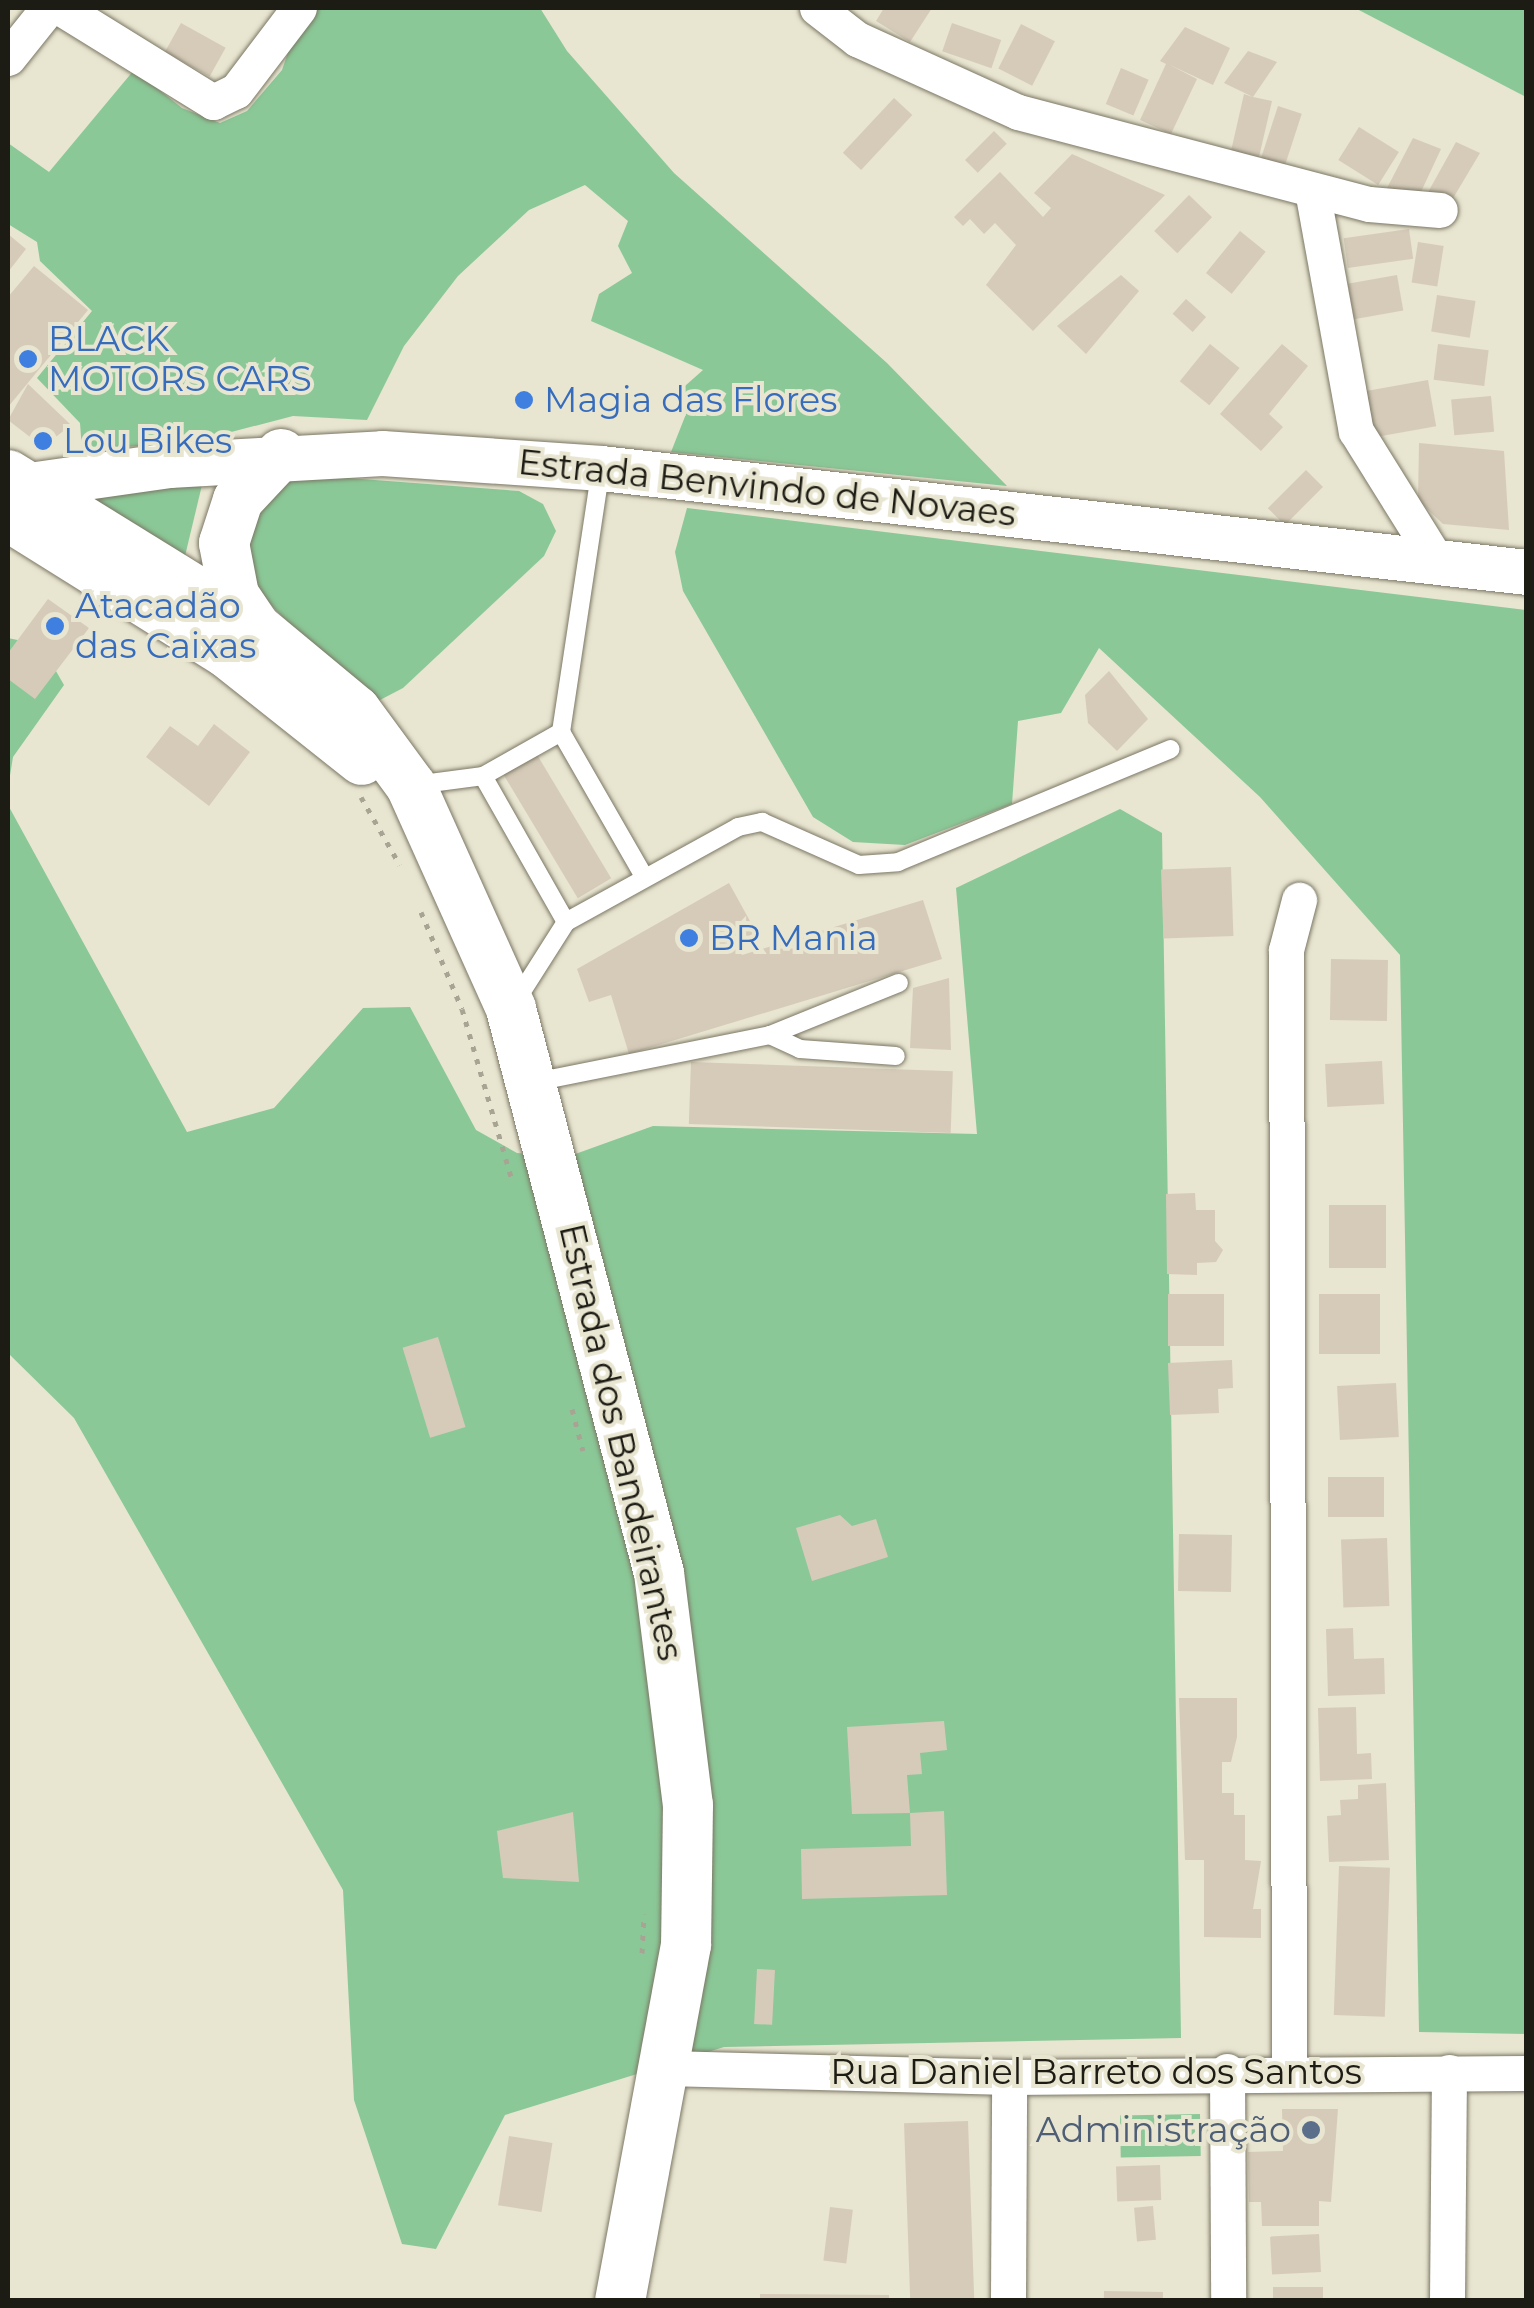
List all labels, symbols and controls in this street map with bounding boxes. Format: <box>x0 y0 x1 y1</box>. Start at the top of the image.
place label: BLACK MOTORS CARS <box>48 318 312 400</box>
marker: BLACK MOTORS CARS <box>17 348 39 370</box>
place label: Magia das Flores <box>544 379 837 421</box>
marker: Magia das Flores <box>513 389 535 411</box>
place label: Lou Bikes <box>63 420 232 462</box>
marker: Lou Bikes <box>32 430 54 452</box>
street label: Estrada Benvindo de Novaes <box>516 441 1018 535</box>
place label: Atacadão das Caixas <box>75 585 256 667</box>
marker: Atacadão das Caixas <box>44 615 66 637</box>
place label: BR Mania <box>709 917 878 959</box>
marker: BR Mania <box>678 927 700 949</box>
street label: Estrada dos Bandeirantes <box>550 1220 692 1664</box>
street label: Rua Daniel Barreto dos Santos <box>830 2051 1362 2093</box>
place label: Administração <box>1036 2109 1291 2151</box>
marker: Administração <box>1300 2119 1322 2141</box>

